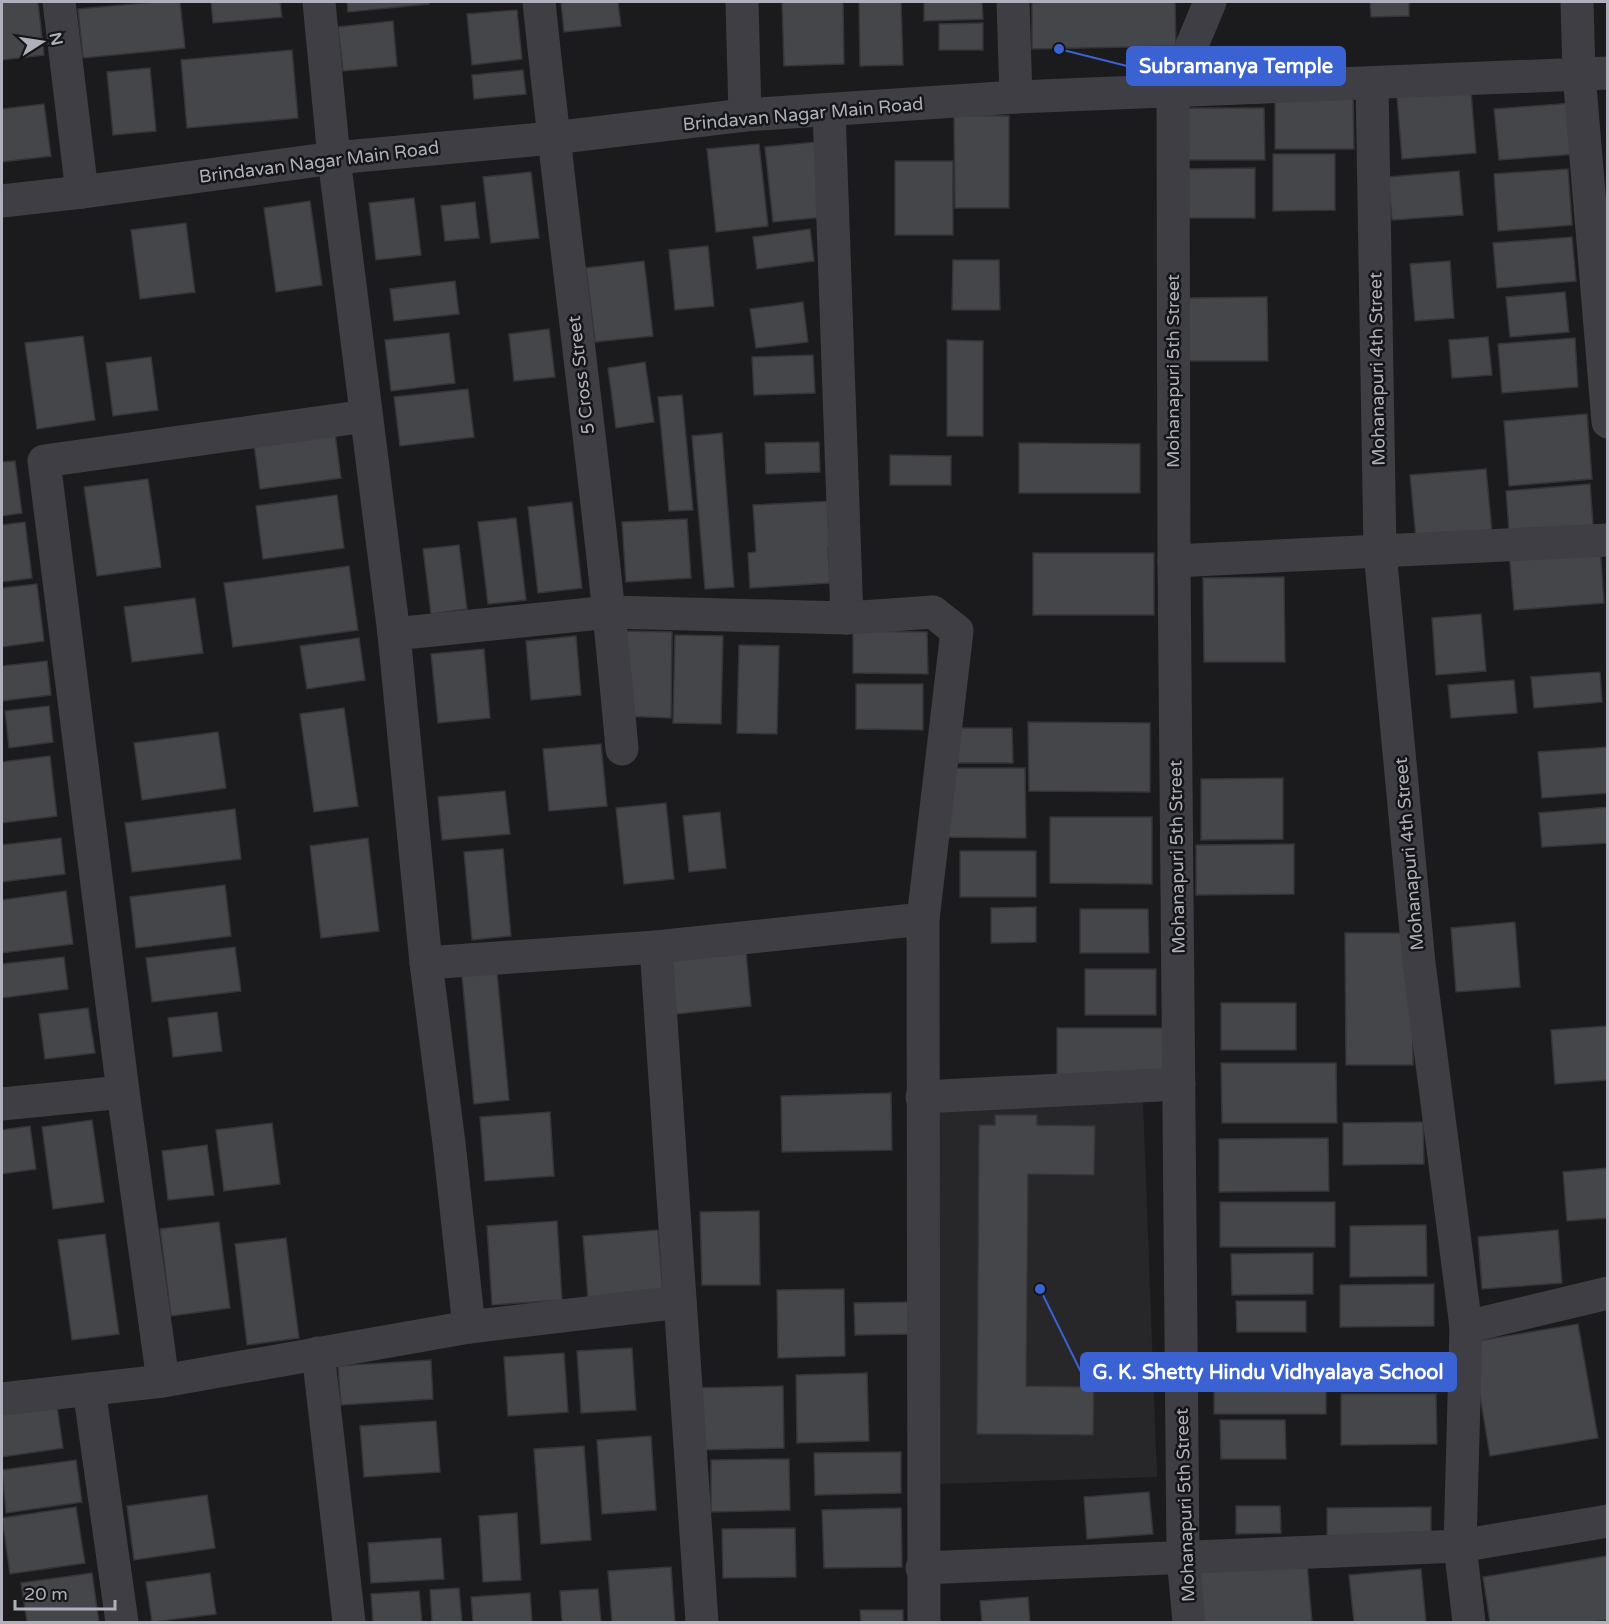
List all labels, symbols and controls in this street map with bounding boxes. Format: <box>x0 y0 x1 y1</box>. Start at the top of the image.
north arrow <box>12 12 72 72</box>
text: N <box>45 31 67 47</box>
callout: Subramanya Temple <box>1127 47 1345 85</box>
text: Subramanya Temple <box>1139 55 1333 79</box>
street label: Brindavan Nagar Main Road <box>682 93 924 135</box>
street label: Brindavan Nagar Main Road <box>198 136 440 188</box>
street label: Mohanapuri 4th Street <box>1364 272 1390 466</box>
street label: Mohanapuri 5th Street <box>1162 274 1184 468</box>
street label: 5 Cross Street <box>563 314 599 436</box>
street label: Mohanapuri 4th Street <box>1390 756 1428 952</box>
street label: Mohanapuri 5th Street <box>1164 760 1190 954</box>
callout: G. K. Shetty Hindu Vidhyalaya School <box>1081 1353 1456 1391</box>
text: G. K. Shetty Hindu Vidhyalaya School <box>1093 1361 1443 1385</box>
street label: Mohanapuri 5th Street <box>1171 1408 1199 1602</box>
scale bar <box>15 1573 116 1611</box>
text: 20 m <box>24 1583 68 1605</box>

